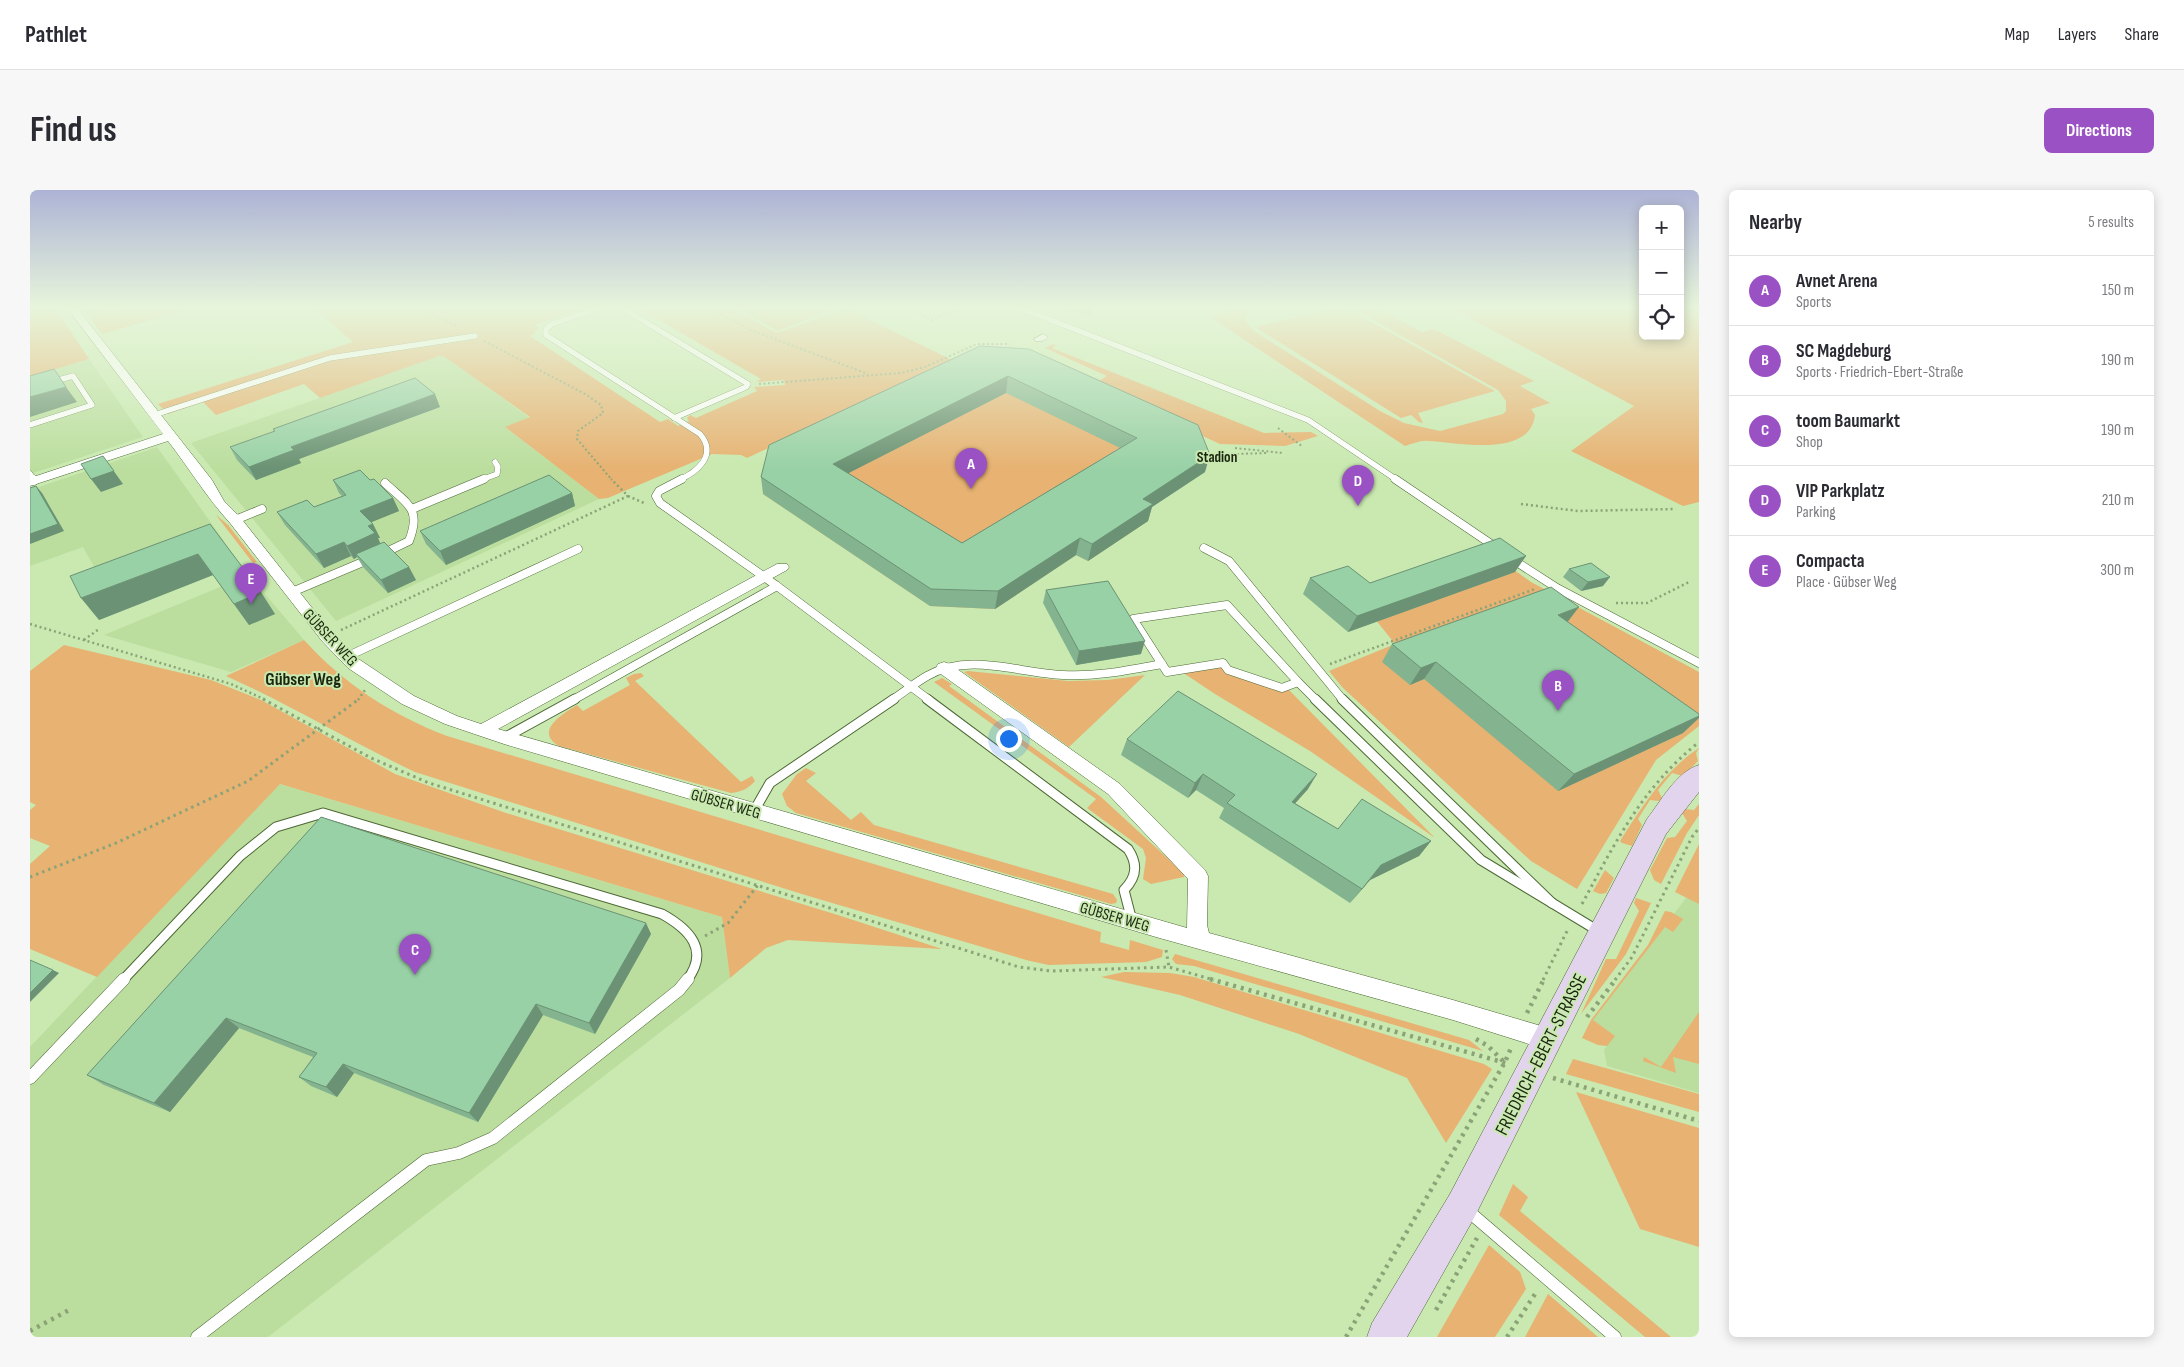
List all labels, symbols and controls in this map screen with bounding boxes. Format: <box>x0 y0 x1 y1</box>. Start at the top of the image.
text: Pathlet <box>25 20 87 49</box>
text: Map <box>2005 24 2030 45</box>
text: Layers <box>2058 24 2097 45</box>
text: Share <box>2125 24 2159 45</box>
button: Directions <box>2044 108 2154 153</box>
text: Find us <box>30 109 117 152</box>
map controls <box>1639 205 1684 340</box>
button: + <box>1639 205 1684 250</box>
text: Nearby <box>1749 210 1802 235</box>
text: 5 results <box>2088 213 2134 232</box>
button: − <box>1639 250 1684 295</box>
text: Avnet Arena <box>1796 270 1878 293</box>
text: A <box>1761 281 1769 300</box>
text: 150 m <box>2102 281 2134 300</box>
text: Sports <box>1796 293 1831 312</box>
button: locate <box>1639 295 1684 340</box>
text: SC Magdeburg <box>1796 340 1891 363</box>
text: B <box>1761 351 1769 370</box>
text: 190 m <box>2101 351 2134 370</box>
text: Sports · Friedrich-Ebert-Straße <box>1796 363 1964 382</box>
text: toom Baumarkt <box>1796 410 1900 433</box>
text: C <box>1761 421 1769 440</box>
text: 190 m <box>2101 421 2134 440</box>
text: Shop <box>1796 433 1823 452</box>
pin: A <box>955 448 987 489</box>
district label: Stadion <box>1197 448 1237 467</box>
pin: D <box>1342 465 1374 506</box>
text: VIP Parkplatz <box>1796 480 1885 503</box>
text: D <box>1761 491 1769 510</box>
text: 210 m <box>2102 491 2134 510</box>
text: Parking <box>1796 503 1836 522</box>
text: Compacta <box>1796 550 1864 573</box>
text: E <box>1762 561 1768 580</box>
text: 300 m <box>2100 561 2134 580</box>
pin: E <box>235 563 267 604</box>
text: Place · Gübser Weg <box>1796 573 1897 592</box>
street label: GÜBSER WEG <box>299 605 361 671</box>
district label: Gübser Weg <box>265 669 341 690</box>
pin: B <box>1542 670 1574 711</box>
your location <box>996 726 1022 752</box>
street label: GÜBSER WEG <box>689 785 762 823</box>
street label: GÜBSER WEG <box>1078 898 1151 936</box>
pin: C <box>399 934 431 975</box>
street label: FRIEDRICH-EBERT-STRASSE <box>1491 970 1592 1139</box>

